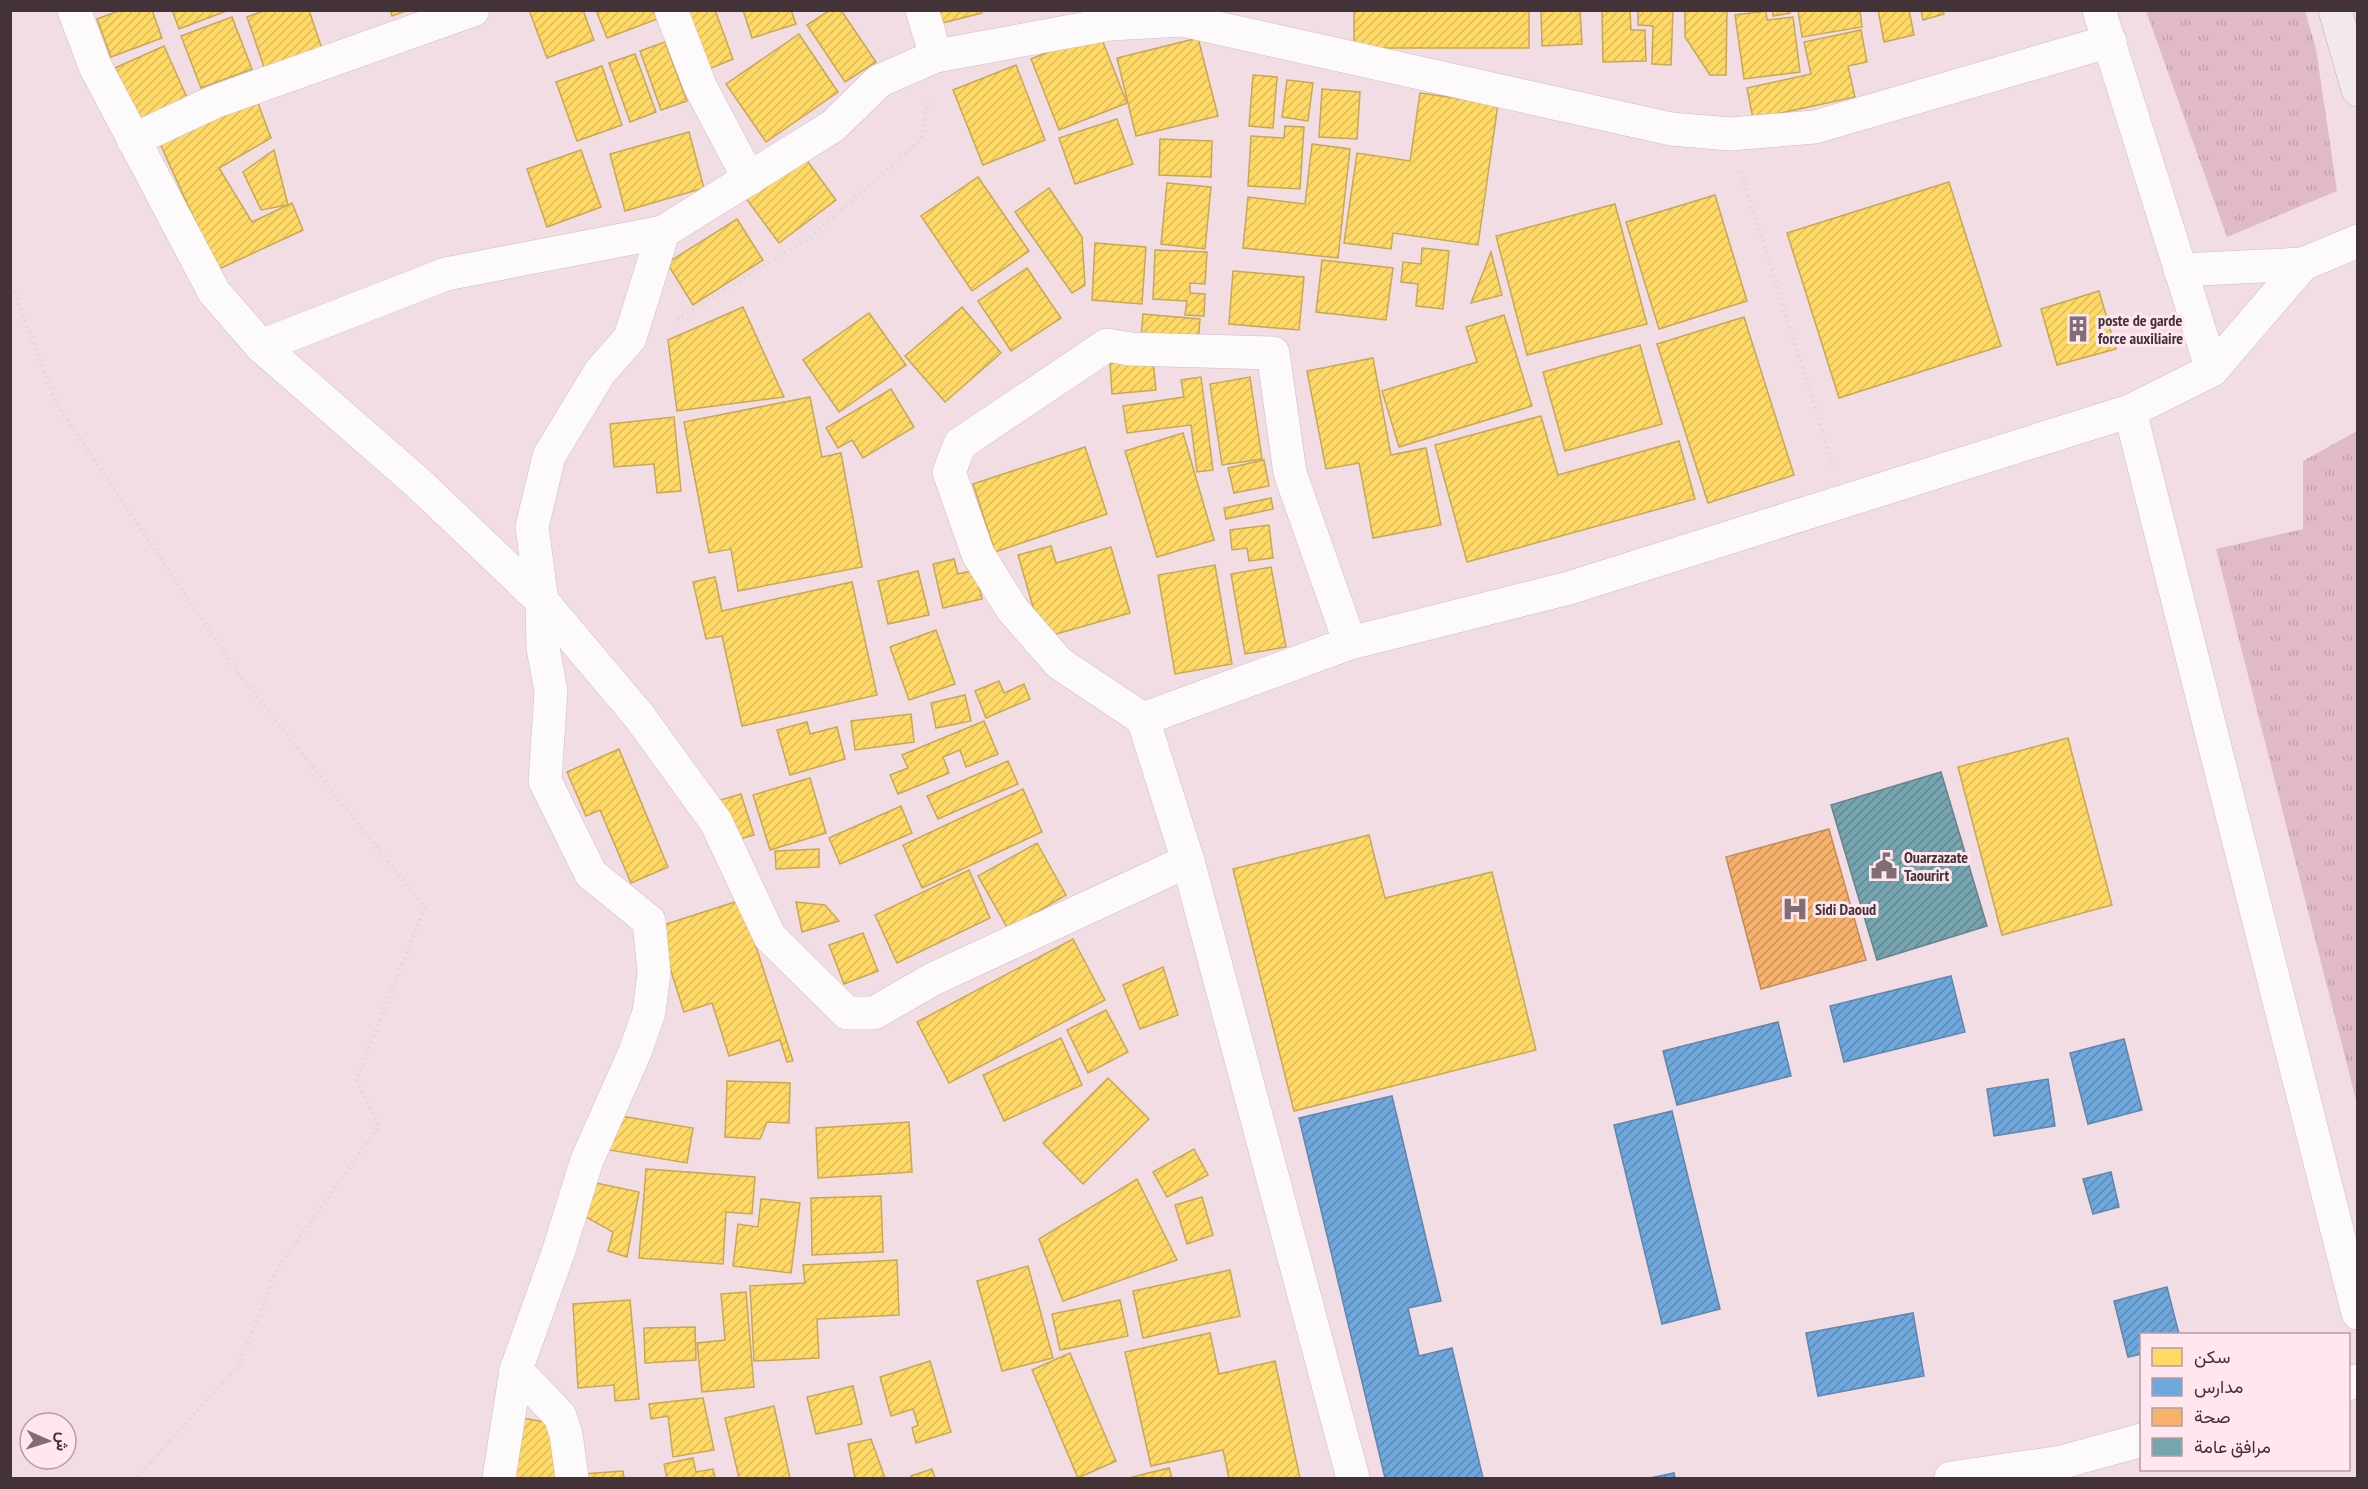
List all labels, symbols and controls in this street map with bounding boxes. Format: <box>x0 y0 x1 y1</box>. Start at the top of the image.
place label: poste de garde force auxiliaire <box>2098 310 2183 348</box>
building icon: poste de garde force auxiliaire <box>2063 314 2093 344</box>
place label: Ouarzazate Taourirt <box>1904 847 1968 885</box>
public building icon: Ouarzazate Taourirt <box>1869 851 1899 881</box>
hospital icon: Sidi Daoud <box>1780 894 1810 924</box>
place label: Sidi Daoud <box>1815 899 1876 919</box>
legend <box>2140 1333 2350 1471</box>
text: سكن <box>2194 1345 2230 1368</box>
text: مدارس <box>2194 1375 2243 1398</box>
text: صحة <box>2194 1405 2231 1428</box>
north arrow <box>18 1411 78 1471</box>
text: ش <box>52 1432 73 1452</box>
text: مرافق عامة <box>2194 1435 2271 1458</box>

